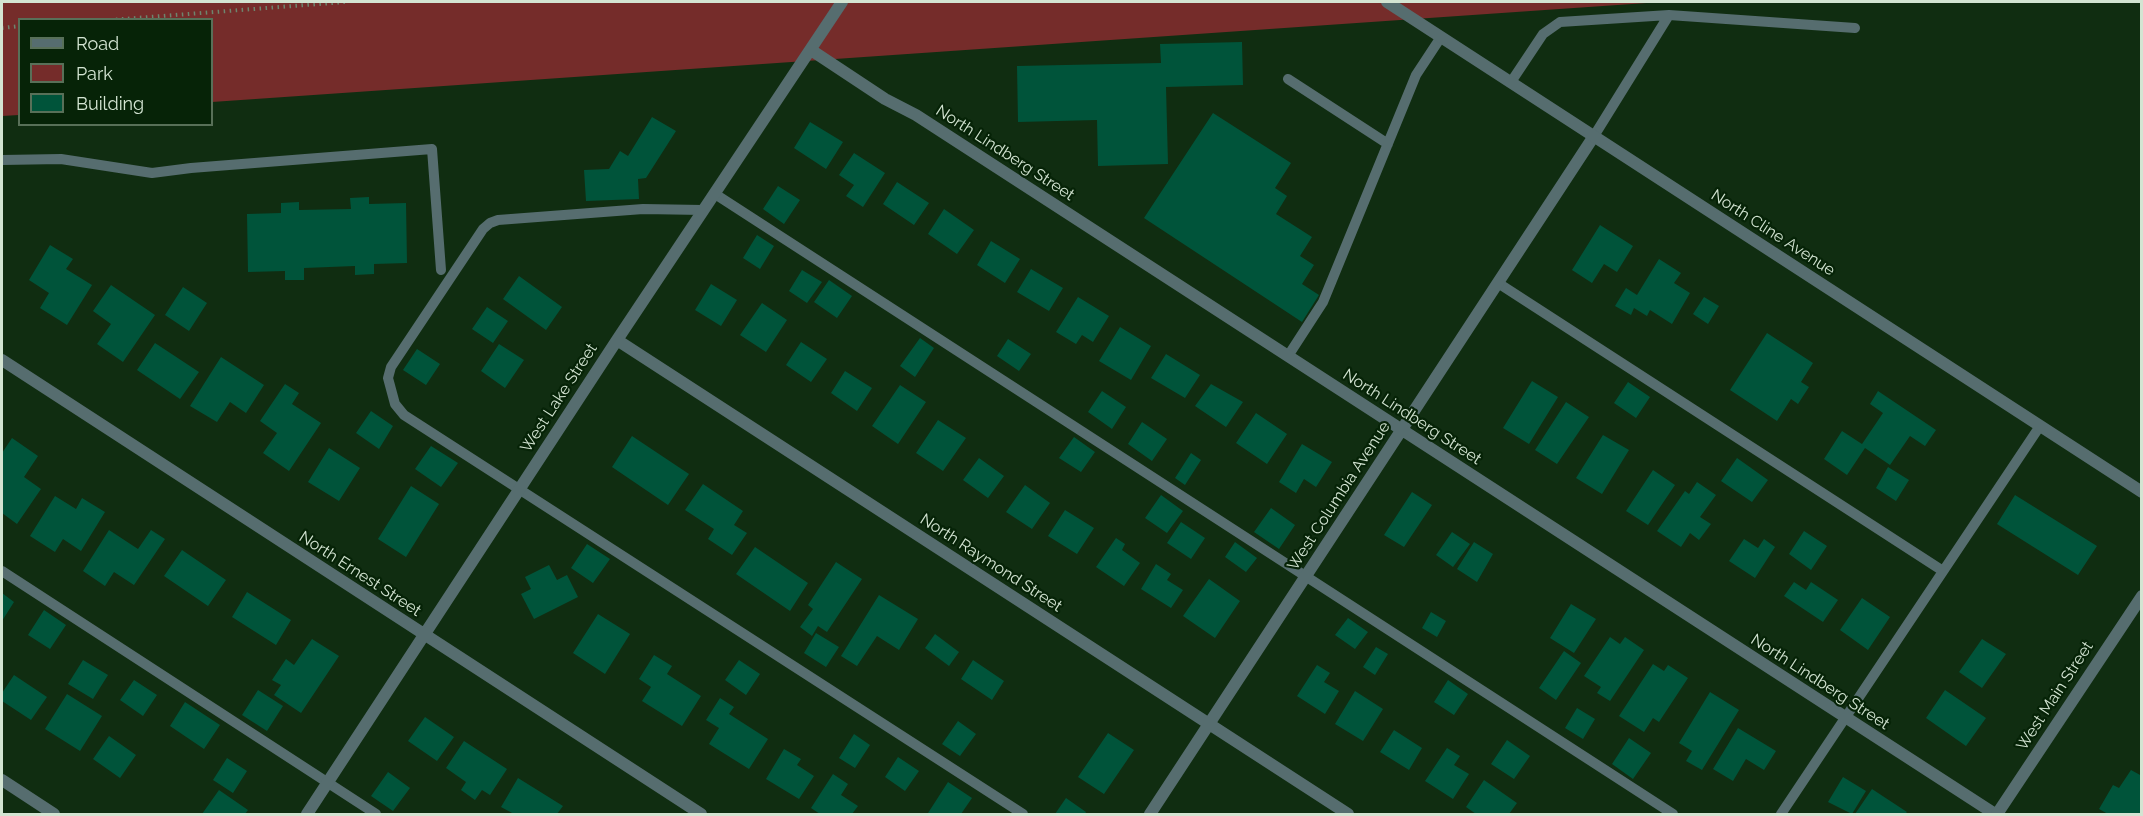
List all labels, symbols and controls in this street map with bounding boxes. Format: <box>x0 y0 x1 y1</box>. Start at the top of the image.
legend <box>18 18 213 126</box>
text: Road <box>76 33 119 54</box>
text: Park <box>76 63 113 84</box>
text: Building <box>76 93 144 114</box>
street label: North Lindberg Street <box>932 101 1078 205</box>
street label: North Cline Avenue <box>1707 186 1839 280</box>
street label: West Lake Street <box>517 340 601 456</box>
street label: North Lindberg Street <box>1339 365 1485 469</box>
street label: West Columbia Avenue <box>1284 418 1394 574</box>
street label: North Raymond Street <box>916 510 1066 616</box>
street label: North Ernest Street <box>295 527 425 621</box>
street label: North Lindberg Street <box>1747 630 1893 734</box>
street label: West Main Street <box>2013 638 2097 754</box>

